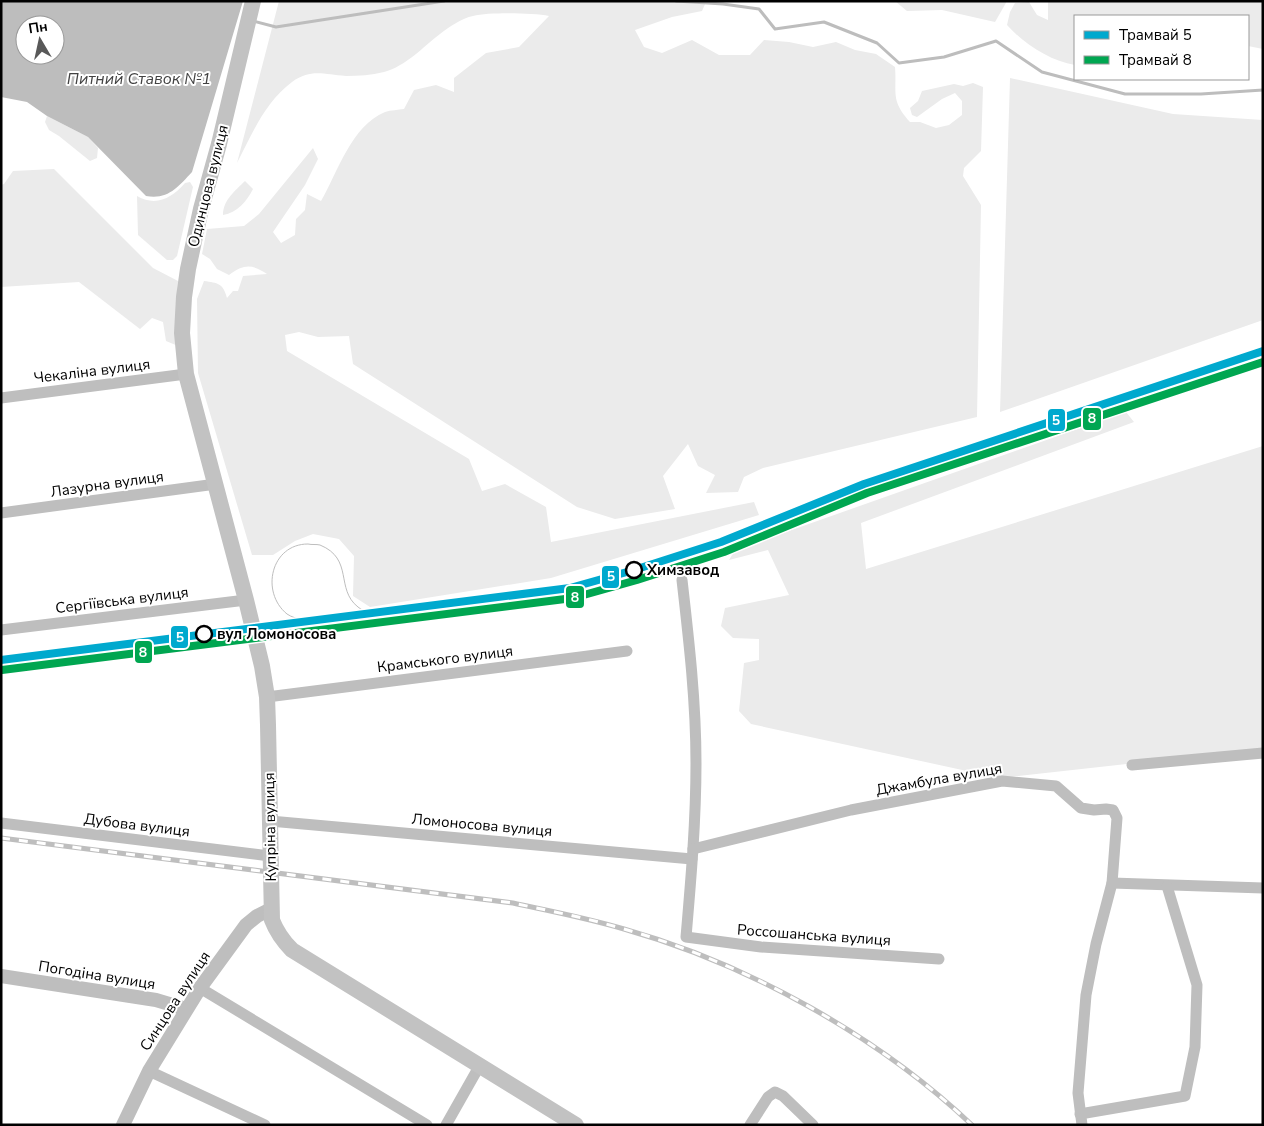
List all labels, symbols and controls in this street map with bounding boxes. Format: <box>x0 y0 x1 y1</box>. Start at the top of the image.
north arrow <box>15 15 65 65</box>
legend <box>1074 15 1249 80</box>
text: Пн <box>27 17 49 39</box>
text: Трамвай 5 <box>1119 25 1192 45</box>
text: Трамвай 8 <box>1119 50 1192 70</box>
water label: Питний Ставок №1 <box>67 68 211 90</box>
street label: Одинцова вулиця <box>183 123 233 249</box>
street label: Чекаліна вулиця <box>33 354 151 388</box>
line badge: 8 <box>1082 407 1102 431</box>
line badge: 5 <box>1047 408 1066 432</box>
text: 8 <box>1088 409 1096 428</box>
text: 5 <box>1052 411 1060 430</box>
street label: Лазурна вулиця <box>49 466 165 502</box>
place label: Химзавод <box>646 560 719 580</box>
marker: Химзавод <box>625 561 643 579</box>
line badge: 5 <box>601 565 620 589</box>
text: 5 <box>607 567 615 586</box>
street label: Сергіївська вулиця <box>54 582 190 618</box>
line badge: 8 <box>565 585 585 609</box>
text: 8 <box>571 588 579 607</box>
place label: вул Ломоносова <box>217 624 336 644</box>
line badge: 5 <box>170 625 189 649</box>
marker: вул Ломоносова <box>195 625 213 643</box>
text: 5 <box>176 628 184 647</box>
line badge: 8 <box>134 640 153 664</box>
street label: Крамського вулиця <box>376 641 514 677</box>
text: 8 <box>139 643 147 662</box>
street label: Джамбула вулиця <box>874 758 1004 800</box>
street label: Купріна вулиця <box>259 772 281 882</box>
street label: Дубова вулиця <box>83 809 191 841</box>
street label: Ломоносова вулиця <box>411 809 553 841</box>
street label: Россошанська вулиця <box>736 920 892 950</box>
street label: Синцова вулиця <box>135 947 215 1055</box>
street label: Погодіна вулиця <box>37 956 157 994</box>

